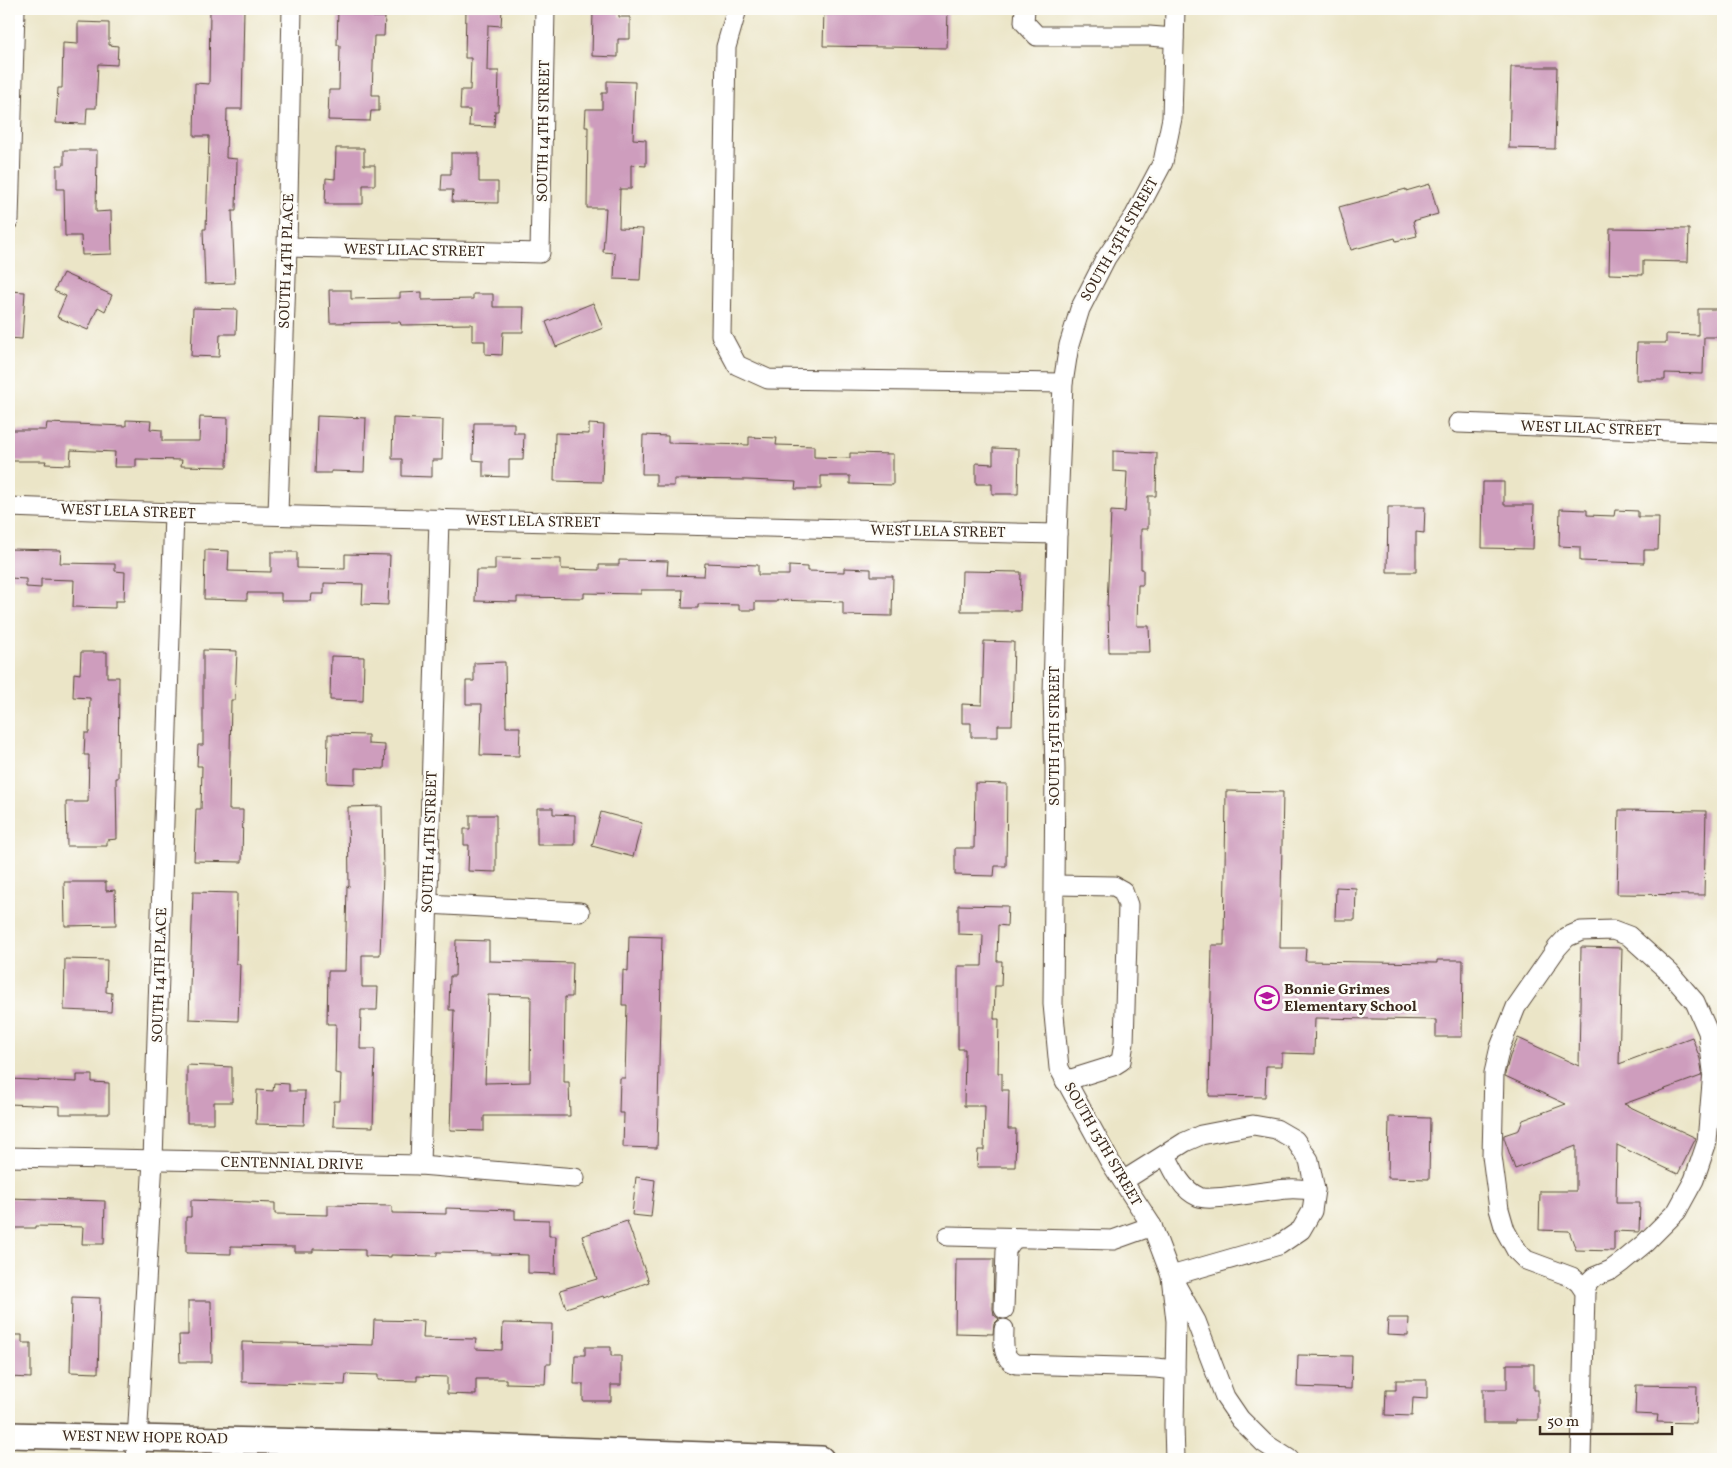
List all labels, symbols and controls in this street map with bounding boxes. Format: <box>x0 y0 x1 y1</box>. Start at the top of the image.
street label: SOUTH 14TH STREET <box>533 59 556 202</box>
street label: SOUTH 13TH STREET <box>1076 174 1165 306</box>
street label: SOUTH 14TH PLACE <box>275 193 300 329</box>
street label: WEST LILAC STREET <box>343 240 485 263</box>
street label: WEST LILAC STREET <box>1520 417 1662 442</box>
street label: WEST LELA STREET <box>60 500 196 525</box>
street label: WEST LELA STREET <box>465 511 601 534</box>
street label: WEST LELA STREET <box>870 521 1006 544</box>
street label: SOUTH 13TH STREET <box>1045 666 1066 806</box>
street label: SOUTH 14TH STREET <box>418 770 443 914</box>
street label: SOUTH 14TH PLACE <box>148 907 173 1043</box>
place label: Bonnie Grimes Elementary School <box>1284 980 1417 1018</box>
school or university icon: Bonnie Grimes Elementary School <box>1254 985 1280 1011</box>
street label: SOUTH 13TH STREET <box>1058 1079 1146 1211</box>
street label: CENTENNIAL DRIVE <box>220 1153 363 1176</box>
scale bar <box>1540 1403 1672 1435</box>
text: 50 m <box>1547 1412 1579 1433</box>
street label: WEST NEW HOPE ROAD <box>62 1427 228 1450</box>

